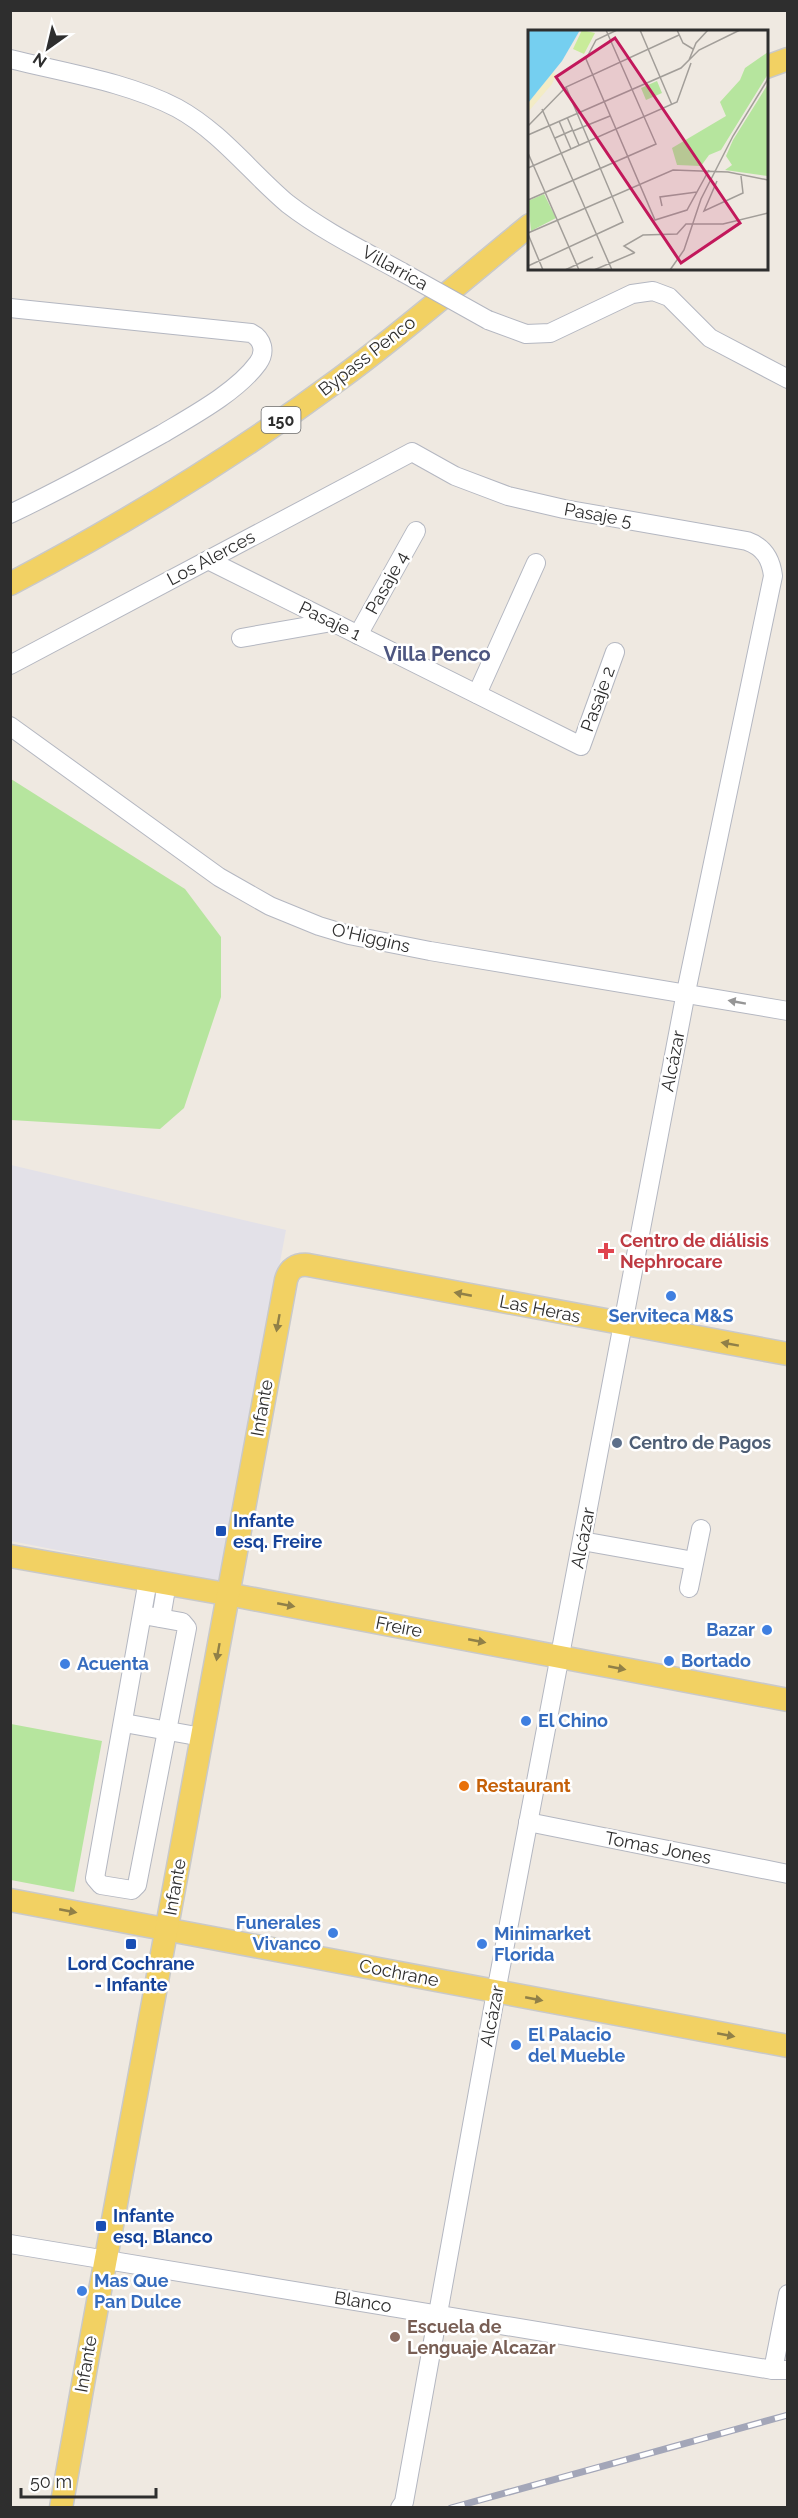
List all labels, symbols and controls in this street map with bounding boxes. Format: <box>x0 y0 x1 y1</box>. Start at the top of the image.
north arrow <box>18 18 78 78</box>
inset map <box>528 30 768 270</box>
text: N <box>30 49 50 71</box>
street label: Villarrica <box>359 241 432 294</box>
street label: Bypass Penco <box>314 311 420 400</box>
road number: 150 <box>262 407 300 433</box>
street label: Pasaje 5 <box>563 498 634 531</box>
street label: Los Alerces <box>163 526 259 589</box>
street label: Pasaje 4 <box>361 548 412 618</box>
street label: Pasaje 1 <box>296 597 365 645</box>
district label: Villa Penco <box>383 642 491 666</box>
street label: Pasaje 2 <box>576 663 619 734</box>
street label: O'Higgins <box>330 918 413 957</box>
one-way arrow <box>727 997 746 1006</box>
street label: Alcázar <box>656 1028 689 1093</box>
place label: Centro de diálisis Nephrocare <box>620 1230 769 1272</box>
marker: Centro de diálisis Nephrocare <box>597 1242 615 1260</box>
one-way arrow <box>453 1289 472 1298</box>
marker: Serviteca M&S <box>664 1289 678 1303</box>
street label: Las Heras <box>498 1290 583 1327</box>
place label: Serviteca M&S <box>608 1305 734 1326</box>
one-way arrow <box>273 1314 282 1333</box>
one-way arrow <box>720 1339 739 1348</box>
street label: Infante <box>246 1377 277 1438</box>
place label: Centro de Pagos <box>629 1432 771 1453</box>
marker: Centro de Pagos <box>610 1436 624 1450</box>
street label: Alcázar <box>566 1505 599 1570</box>
place label: Infante esq. Freire <box>233 1510 322 1552</box>
marker: Infante esq. Freire <box>214 1524 228 1538</box>
one-way arrow <box>276 1601 295 1610</box>
street label: Freire <box>374 1612 425 1641</box>
place label: Bazar <box>706 1619 755 1640</box>
marker: Bazar <box>760 1623 774 1637</box>
one-way arrow <box>468 1637 487 1646</box>
one-way arrow <box>213 1642 222 1661</box>
place label: Bortado <box>681 1650 751 1671</box>
place label: Acuenta <box>77 1653 149 1674</box>
marker: Bortado <box>662 1654 676 1668</box>
marker: Acuenta <box>58 1657 72 1671</box>
one-way arrow <box>608 1664 627 1673</box>
place label: El Chino <box>538 1710 608 1731</box>
marker: El Chino <box>519 1714 533 1728</box>
place label: Restaurant <box>476 1775 571 1796</box>
marker: Restaurant <box>457 1779 471 1793</box>
street label: Tomas Jones <box>603 1827 713 1868</box>
street label: Infante <box>159 1856 190 1917</box>
one-way arrow <box>59 1907 78 1916</box>
place label: Funerales Vivanco <box>236 1912 321 1954</box>
place label: Minimarket Florida <box>494 1923 591 1965</box>
marker: Funerales Vivanco <box>326 1926 340 1940</box>
marker: Lord Cochrane - Infante <box>124 1937 138 1951</box>
marker: Minimarket Florida <box>475 1937 489 1951</box>
place label: Lord Cochrane - Infante <box>67 1953 195 1995</box>
street label: Cochrane <box>358 1955 441 1991</box>
street label: Alcázar <box>475 1983 508 2048</box>
one-way arrow <box>525 1995 544 2004</box>
place label: El Palacio del Mueble <box>528 2024 626 2066</box>
one-way arrow <box>717 2031 736 2040</box>
marker: El Palacio del Mueble <box>509 2038 523 2052</box>
place label: Infante esq. Blanco <box>113 2205 213 2247</box>
marker: Infante esq. Blanco <box>94 2219 108 2233</box>
place label: Mas Que Pan Dulce <box>94 2270 181 2312</box>
marker: Mas Que Pan Dulce <box>75 2284 89 2298</box>
street label: Blanco <box>333 2287 393 2316</box>
place label: Escuela de Lenguaje Alcazar <box>407 2316 556 2358</box>
marker: Escuela de Lenguaje Alcazar <box>388 2330 402 2344</box>
street label: Infante <box>70 2333 101 2394</box>
scale bar <box>21 2461 156 2499</box>
text: 50 m <box>30 2471 72 2492</box>

